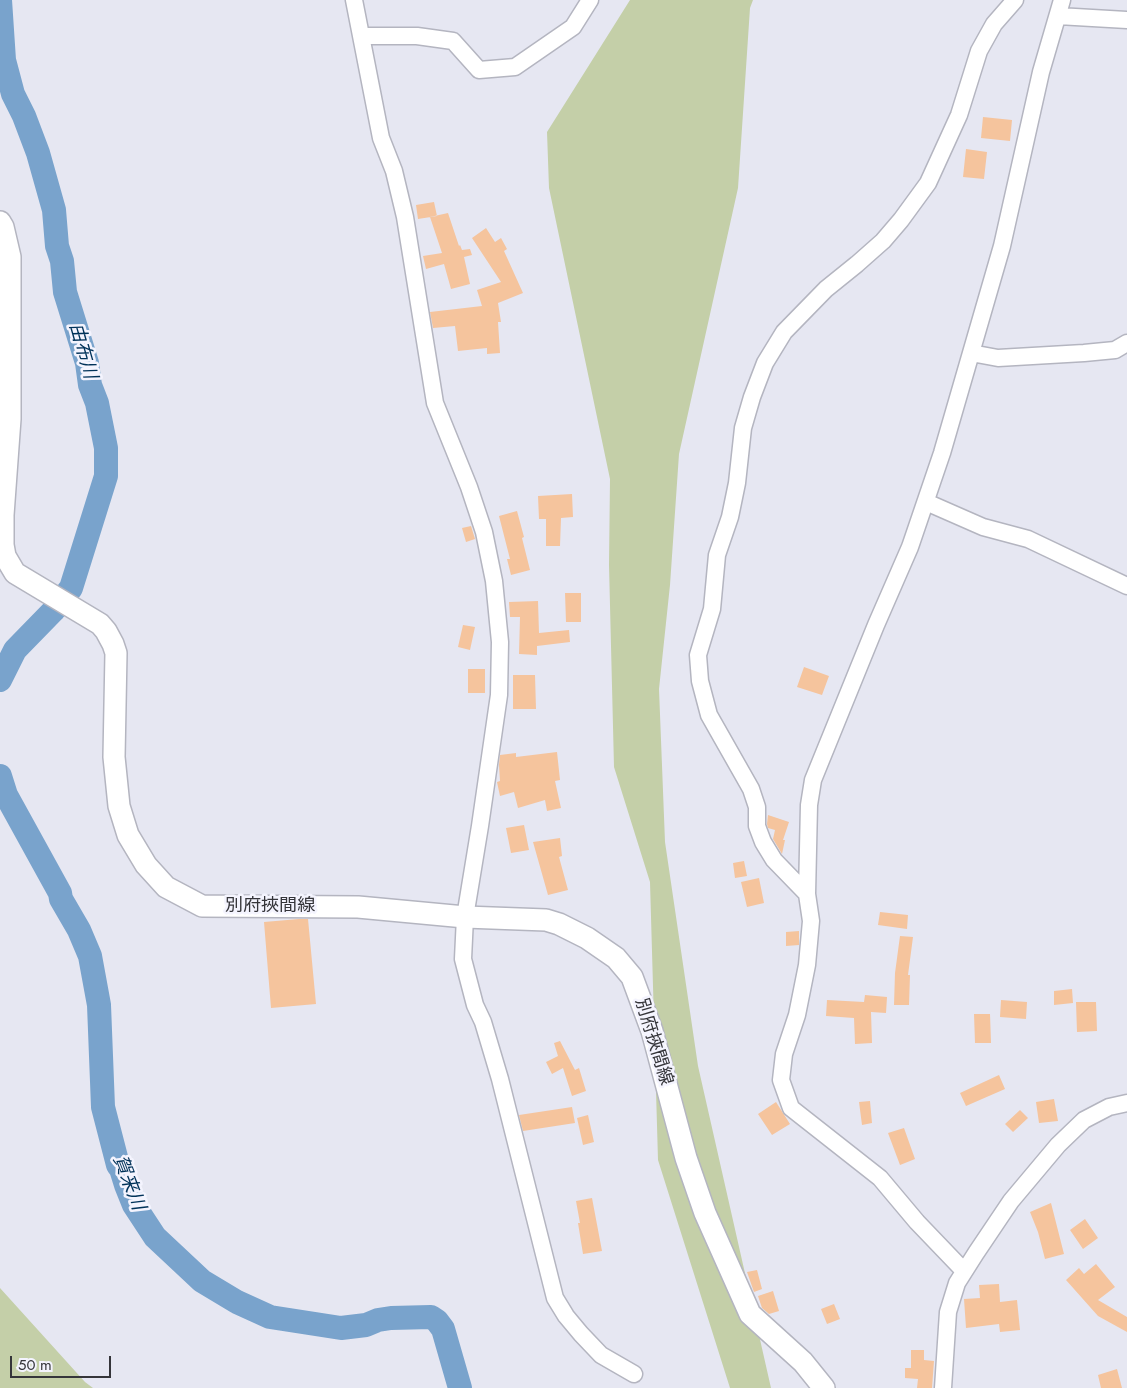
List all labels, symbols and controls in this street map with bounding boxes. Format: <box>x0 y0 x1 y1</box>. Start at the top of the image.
water label: 由布川 <box>63 320 101 382</box>
street label: 別府挾間線 <box>225 896 315 918</box>
street label: 別府挾間線 <box>630 996 676 1088</box>
water label: 賀来川 <box>107 1152 149 1214</box>
scale bar <box>12 1346 114 1378</box>
text: 50 m <box>18 1354 52 1376</box>

